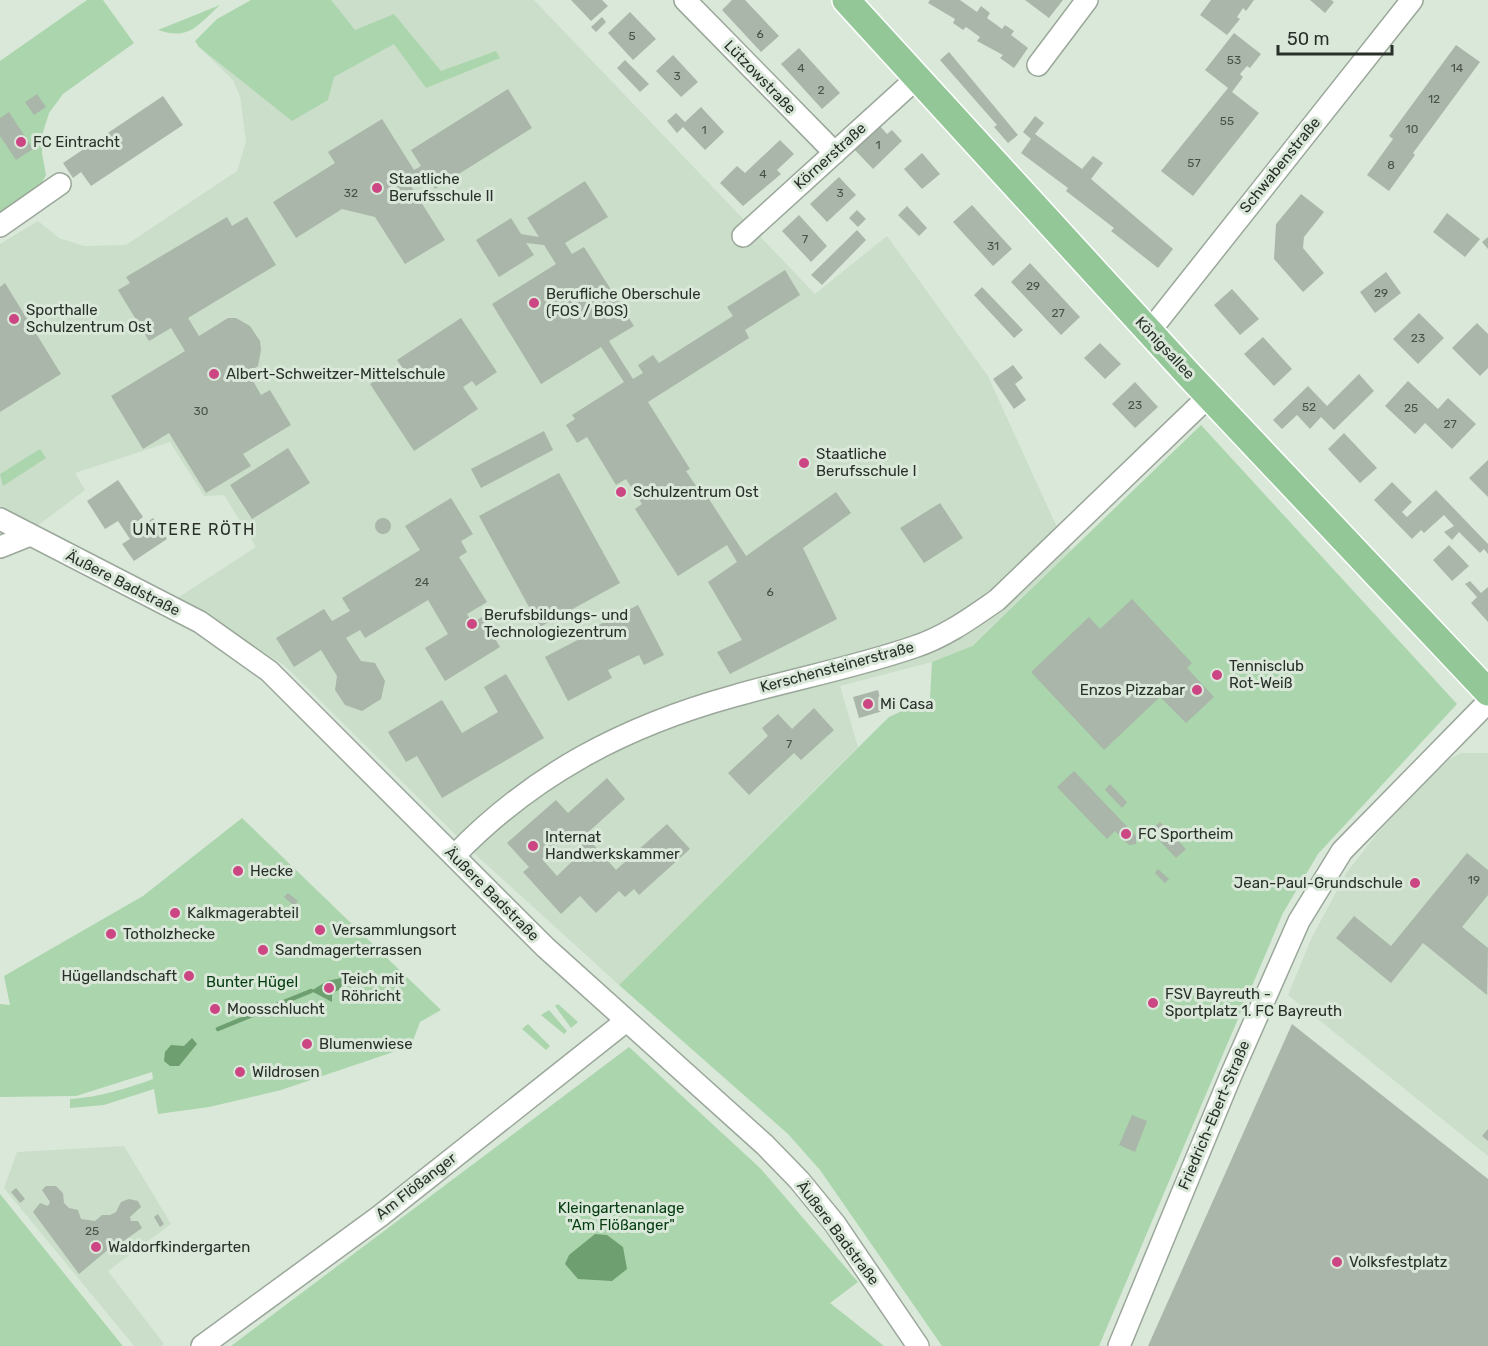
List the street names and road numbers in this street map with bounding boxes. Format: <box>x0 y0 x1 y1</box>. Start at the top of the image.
street label: Lützowstraße <box>720 36 800 118</box>
street label: Schwabenstraße <box>1236 114 1324 216</box>
street label: Körnerstraße <box>790 119 870 193</box>
street label: Königsallee <box>1132 313 1198 383</box>
street label: Äußere Badstraße <box>63 546 183 620</box>
street label: Kerschensteinerstraße <box>758 638 916 696</box>
street label: Äußere Badstraße <box>441 843 543 945</box>
street label: Friedrich-Ebert-Straße <box>1174 1038 1254 1192</box>
street label: Am Flößanger <box>372 1149 460 1223</box>
street label: Äußere Badstraße <box>793 1177 883 1289</box>

